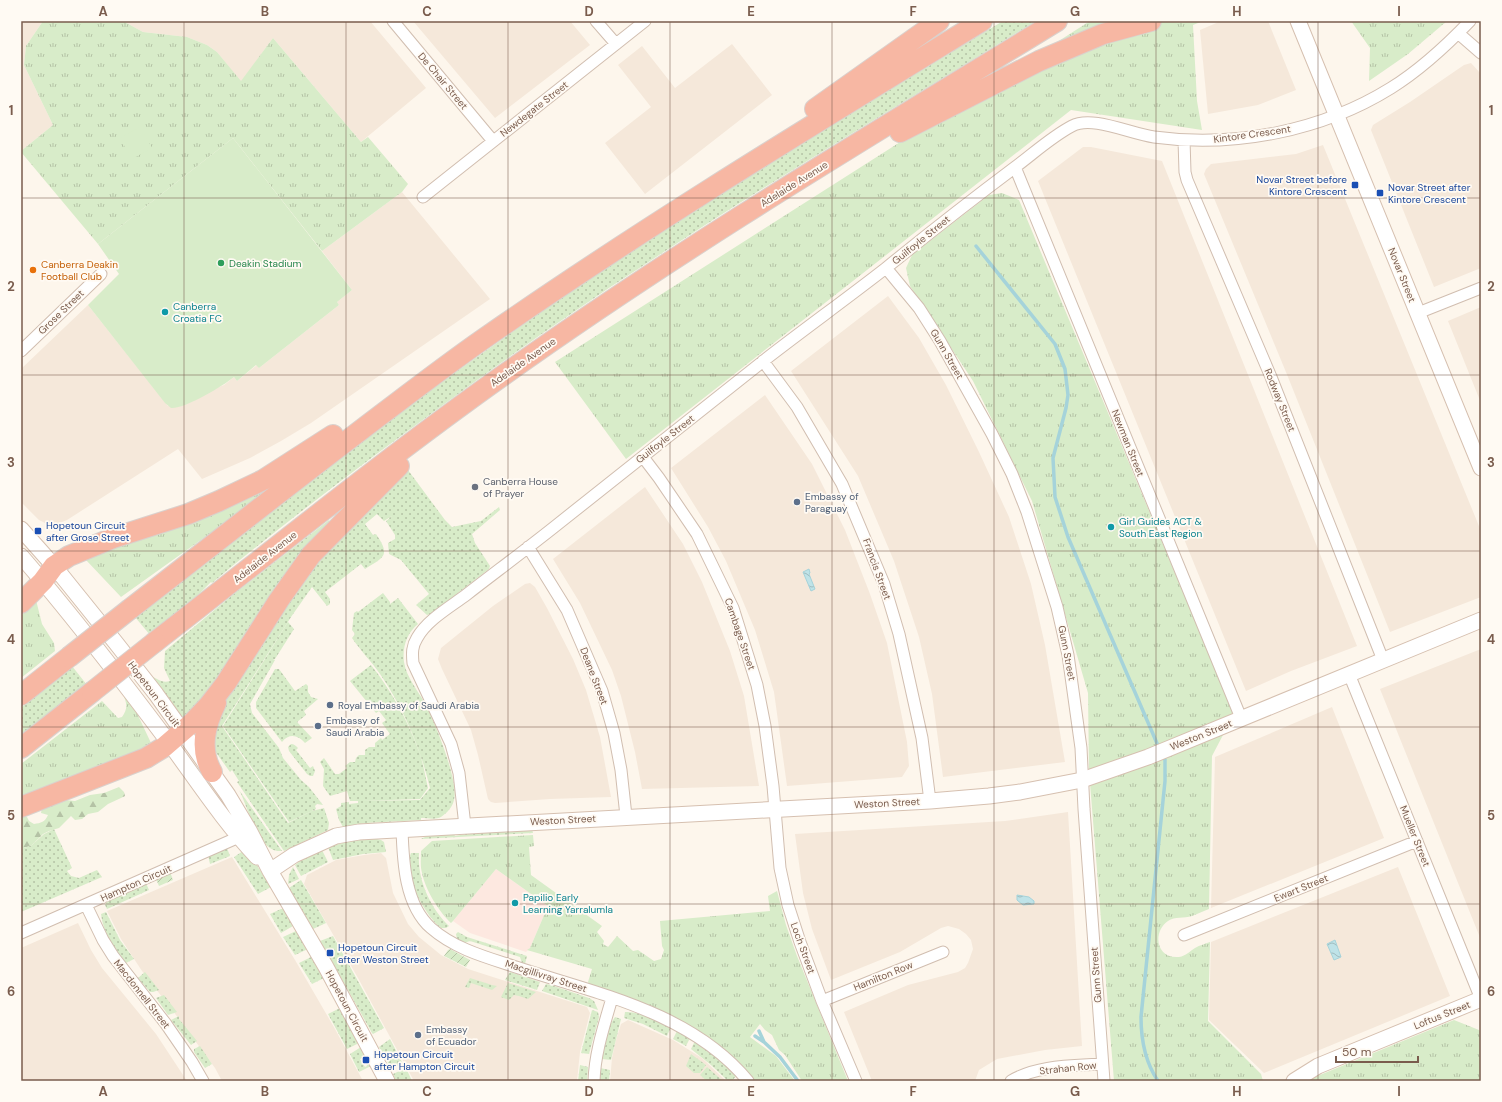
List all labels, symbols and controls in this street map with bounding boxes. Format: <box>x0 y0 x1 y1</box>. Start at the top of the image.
text: A <box>98 3 108 20</box>
text: B <box>261 3 269 20</box>
text: C <box>422 3 432 20</box>
text: D <box>584 3 594 20</box>
text: E <box>747 3 755 20</box>
text: F <box>909 3 917 20</box>
text: G <box>1070 3 1080 20</box>
text: H <box>1232 3 1242 20</box>
text: I <box>1397 3 1401 20</box>
street label: De Chair Street <box>415 50 471 112</box>
street label: Newdegate Street <box>497 78 571 140</box>
text: 1 <box>9 102 13 119</box>
text: 1 <box>1489 102 1493 119</box>
street label: Kintore Crescent <box>1212 122 1292 146</box>
street label: Adelaide Avenue <box>758 158 830 210</box>
place label: Novar Street before Kintore Crescent <box>1256 173 1347 198</box>
marker: Novar Street before Kintore Crescent <box>1350 180 1360 190</box>
place label: Novar Street after Kintore Crescent <box>1388 181 1471 206</box>
marker: Novar Street after Kintore Crescent <box>1375 188 1385 198</box>
street label: Guilfoyle Street <box>889 213 953 267</box>
street label: Novar Street <box>1385 246 1419 304</box>
place label: Deakin Stadium <box>229 257 301 270</box>
place label: Canberra Deakin Football Club <box>41 258 118 283</box>
marker: Deakin Stadium <box>216 258 226 268</box>
marker: Canberra Deakin Football Club <box>28 265 38 275</box>
text: 2 <box>7 278 15 295</box>
text: 2 <box>1487 278 1495 295</box>
street label: Grose Street <box>35 287 87 337</box>
place label: Canberra Croatia FC <box>173 300 222 325</box>
marker: Canberra Croatia FC <box>160 307 170 317</box>
street label: Gunn Street <box>927 327 967 381</box>
street label: Adelaide Avenue <box>488 334 559 389</box>
street label: Rodway Street <box>1261 366 1299 434</box>
street label: Newman Street <box>1109 408 1147 478</box>
street label: Guilfoyle Street <box>633 412 697 466</box>
text: 3 <box>7 454 15 471</box>
text: 3 <box>1487 454 1495 471</box>
place label: Canberra House of Prayer <box>483 475 558 500</box>
marker: Canberra House of Prayer <box>470 482 480 492</box>
place label: Embassy of Paraguay <box>805 490 859 515</box>
marker: Embassy of Paraguay <box>792 497 802 507</box>
place label: Girl Guides ACT & South East Region <box>1119 515 1202 540</box>
place label: Hopetoun Circuit after Grose Street <box>46 519 129 544</box>
marker: Girl Guides ACT & South East Region <box>1106 522 1116 532</box>
marker: Hopetoun Circuit after Grose Street <box>33 526 43 536</box>
street label: Adelaide Avenue <box>231 528 300 586</box>
street label: Francis Street <box>860 537 894 602</box>
street label: Cambage Street <box>722 596 758 672</box>
street label: Gunn Street <box>1055 624 1079 682</box>
text: 4 <box>7 631 15 648</box>
text: 4 <box>1487 631 1495 648</box>
street label: Deane Street <box>577 645 611 707</box>
street label: Hopetoun Circuit <box>125 658 183 730</box>
place label: Royal Embassy of Saudi Arabia <box>338 699 479 712</box>
marker: Royal Embassy of Saudi Arabia <box>325 700 335 710</box>
place label: Embassy of Saudi Arabia <box>326 714 384 739</box>
street label: Weston Street <box>1168 717 1234 753</box>
marker: Embassy of Saudi Arabia <box>313 721 323 731</box>
street label: Weston Street <box>854 795 920 811</box>
street label: Mueller Street <box>1397 804 1433 868</box>
text: 5 <box>7 807 15 824</box>
text: 5 <box>1487 807 1495 824</box>
street label: Weston Street <box>530 812 596 828</box>
street label: Hampton Circuit <box>99 862 174 904</box>
street label: Ewart Street <box>1272 871 1330 905</box>
place label: Papilio Early Learning Yarralumla <box>523 891 613 916</box>
marker: Papilio Early Learning Yarralumla <box>510 898 520 908</box>
street label: Loch Street <box>788 921 818 975</box>
place label: Hopetoun Circuit after Weston Street <box>338 941 429 966</box>
street label: Gunn Street <box>1088 947 1104 1003</box>
marker: Hopetoun Circuit after Weston Street <box>325 948 335 958</box>
street label: Macdonnell Street <box>111 957 173 1031</box>
street label: Macgillivray Street <box>503 957 589 995</box>
street label: Hamilton Row <box>851 958 915 994</box>
street label: Hopetoun Circuit <box>323 968 371 1044</box>
text: 6 <box>7 983 15 1000</box>
text: 6 <box>1487 983 1495 1000</box>
street label: Loftus Street <box>1412 998 1472 1032</box>
place label: Embassy of Ecuador <box>426 1023 477 1048</box>
marker: Embassy of Ecuador <box>413 1030 423 1040</box>
scale bar <box>1336 1038 1418 1064</box>
text: 50 m <box>1342 1044 1371 1060</box>
place label: Hopetoun Circuit after Hampton Circuit <box>374 1048 475 1073</box>
marker: Hopetoun Circuit after Hampton Circuit <box>361 1055 371 1065</box>
street label: Strahan Row <box>1039 1058 1098 1077</box>
text: A <box>98 1083 108 1100</box>
text: B <box>261 1083 269 1100</box>
text: C <box>422 1083 432 1100</box>
text: D <box>584 1083 594 1100</box>
text: E <box>747 1083 755 1100</box>
text: F <box>909 1083 917 1100</box>
text: G <box>1070 1083 1080 1100</box>
text: H <box>1232 1083 1242 1100</box>
text: I <box>1397 1083 1401 1100</box>

